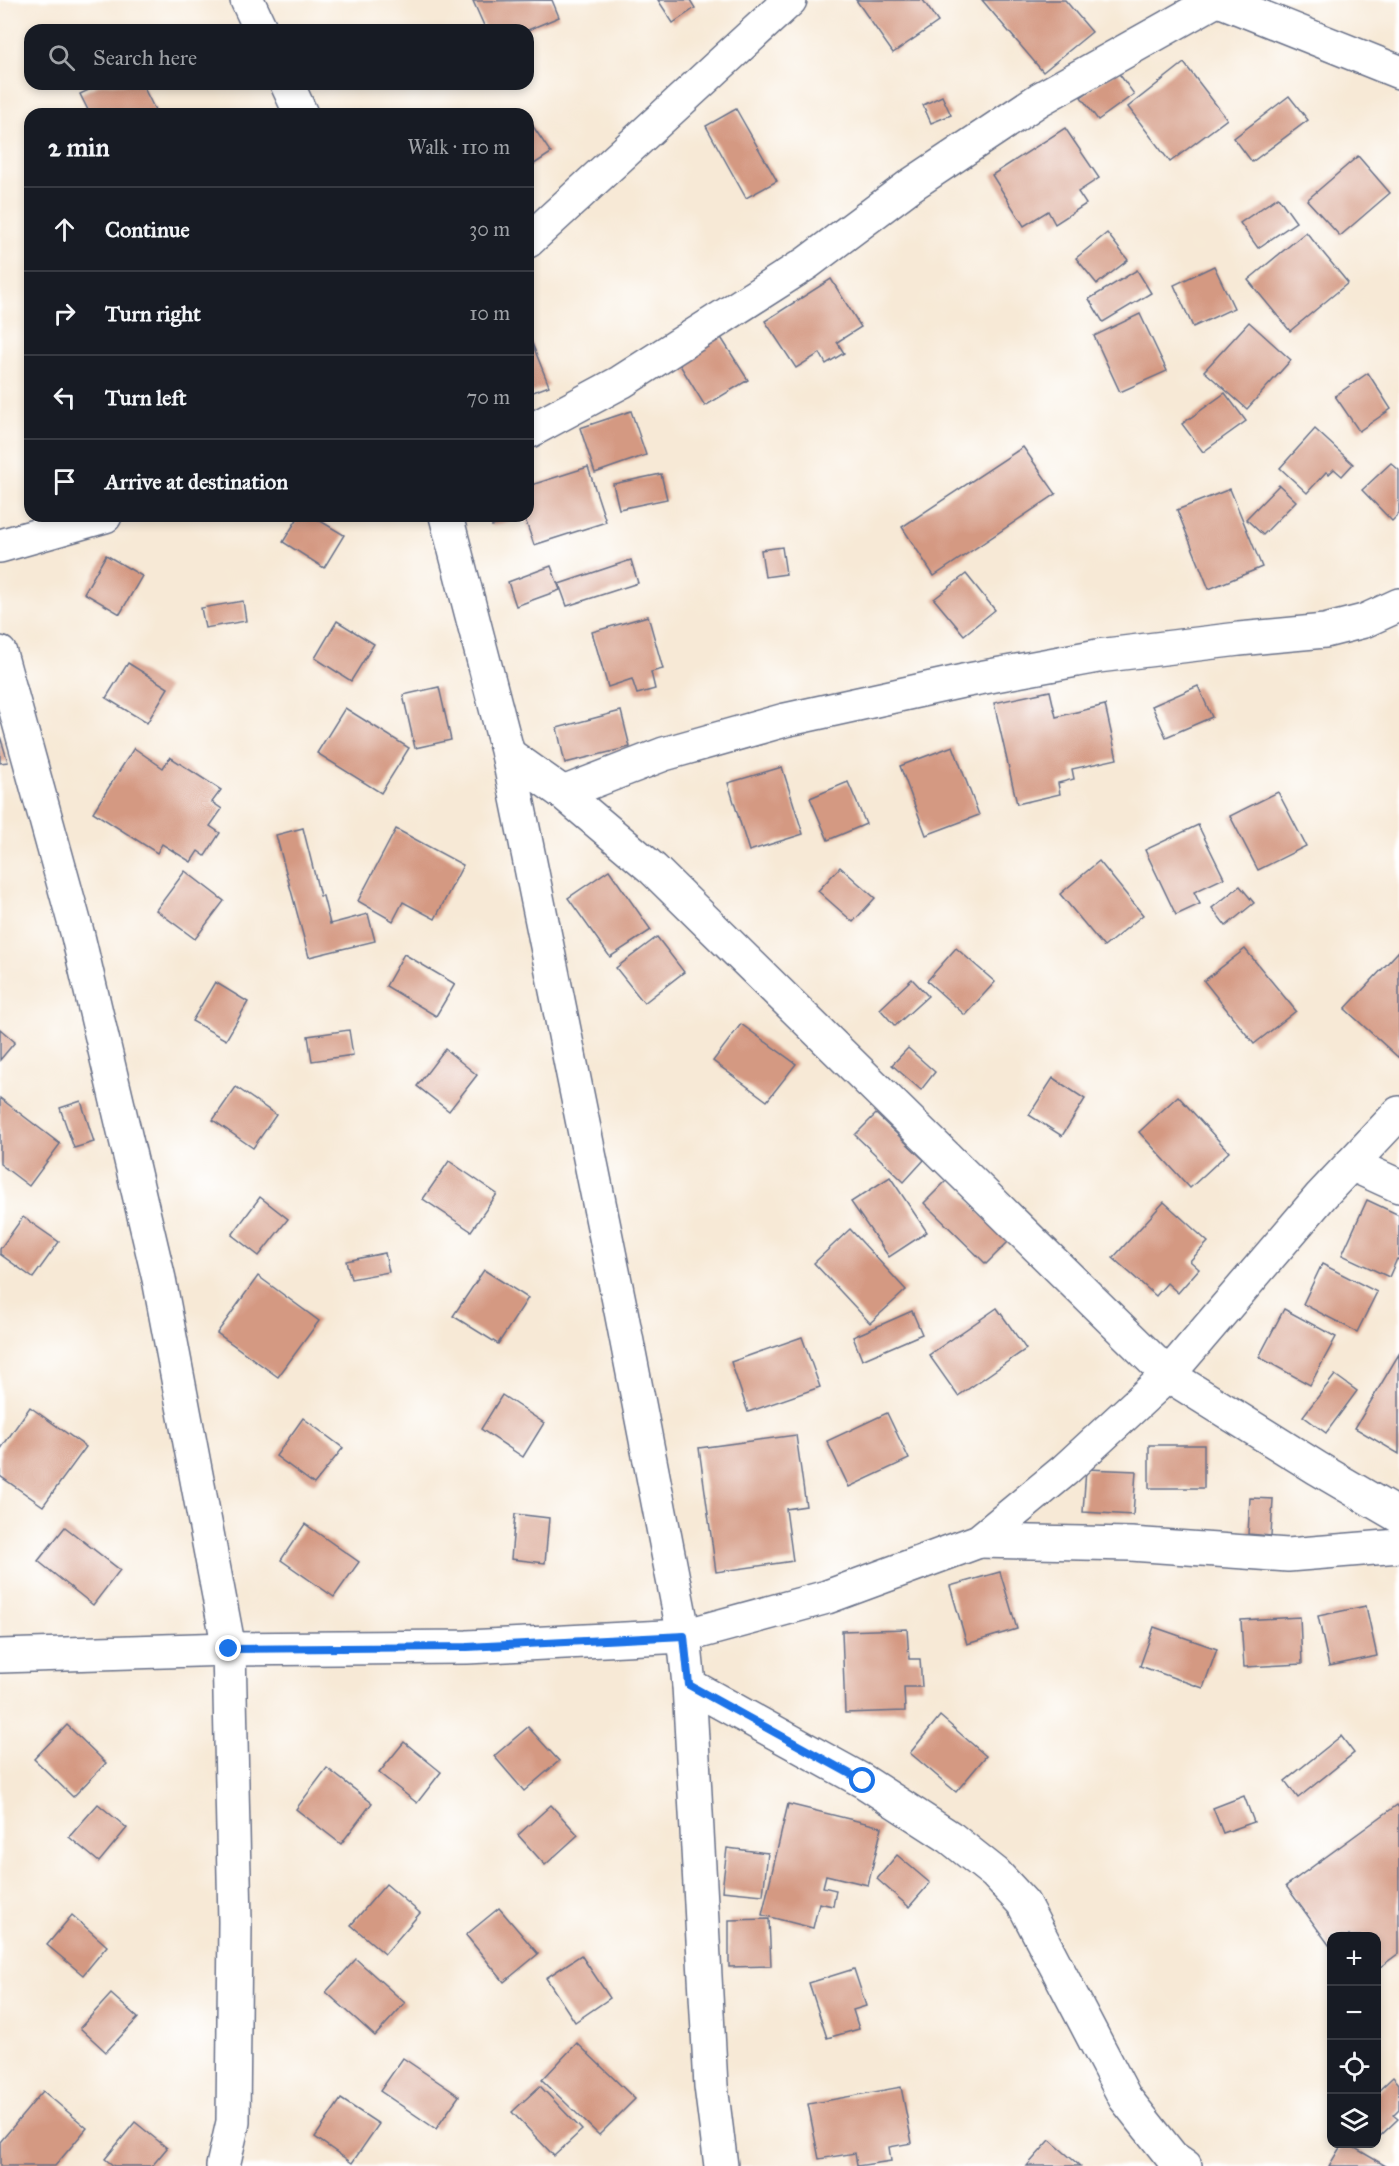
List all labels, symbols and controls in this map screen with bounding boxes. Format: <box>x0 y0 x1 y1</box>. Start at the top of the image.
search box <box>24 24 534 90</box>
icon: search <box>45 41 78 74</box>
text: Search here <box>93 44 197 71</box>
text: 2 min <box>48 131 109 163</box>
text: Walk · 110 m <box>407 135 510 159</box>
icon: ahead <box>48 213 81 246</box>
text: Continue <box>105 216 190 243</box>
text: 30 m <box>469 217 510 241</box>
icon: right <box>48 297 81 330</box>
text: Turn right <box>105 300 201 327</box>
text: 10 m <box>469 301 510 325</box>
icon: left <box>48 381 81 414</box>
text: Turn left <box>105 384 187 411</box>
text: 70 m <box>467 385 510 409</box>
icon: arrive <box>48 465 81 498</box>
text: Arrive at destination <box>105 468 288 495</box>
route end <box>215 1635 241 1661</box>
route start <box>849 1767 875 1793</box>
map controls <box>1327 1932 1381 2148</box>
button: + <box>1327 1932 1381 1986</box>
button: − <box>1327 1986 1381 2040</box>
button: locate <box>1327 2040 1381 2094</box>
button: layers <box>1327 2094 1381 2148</box>

